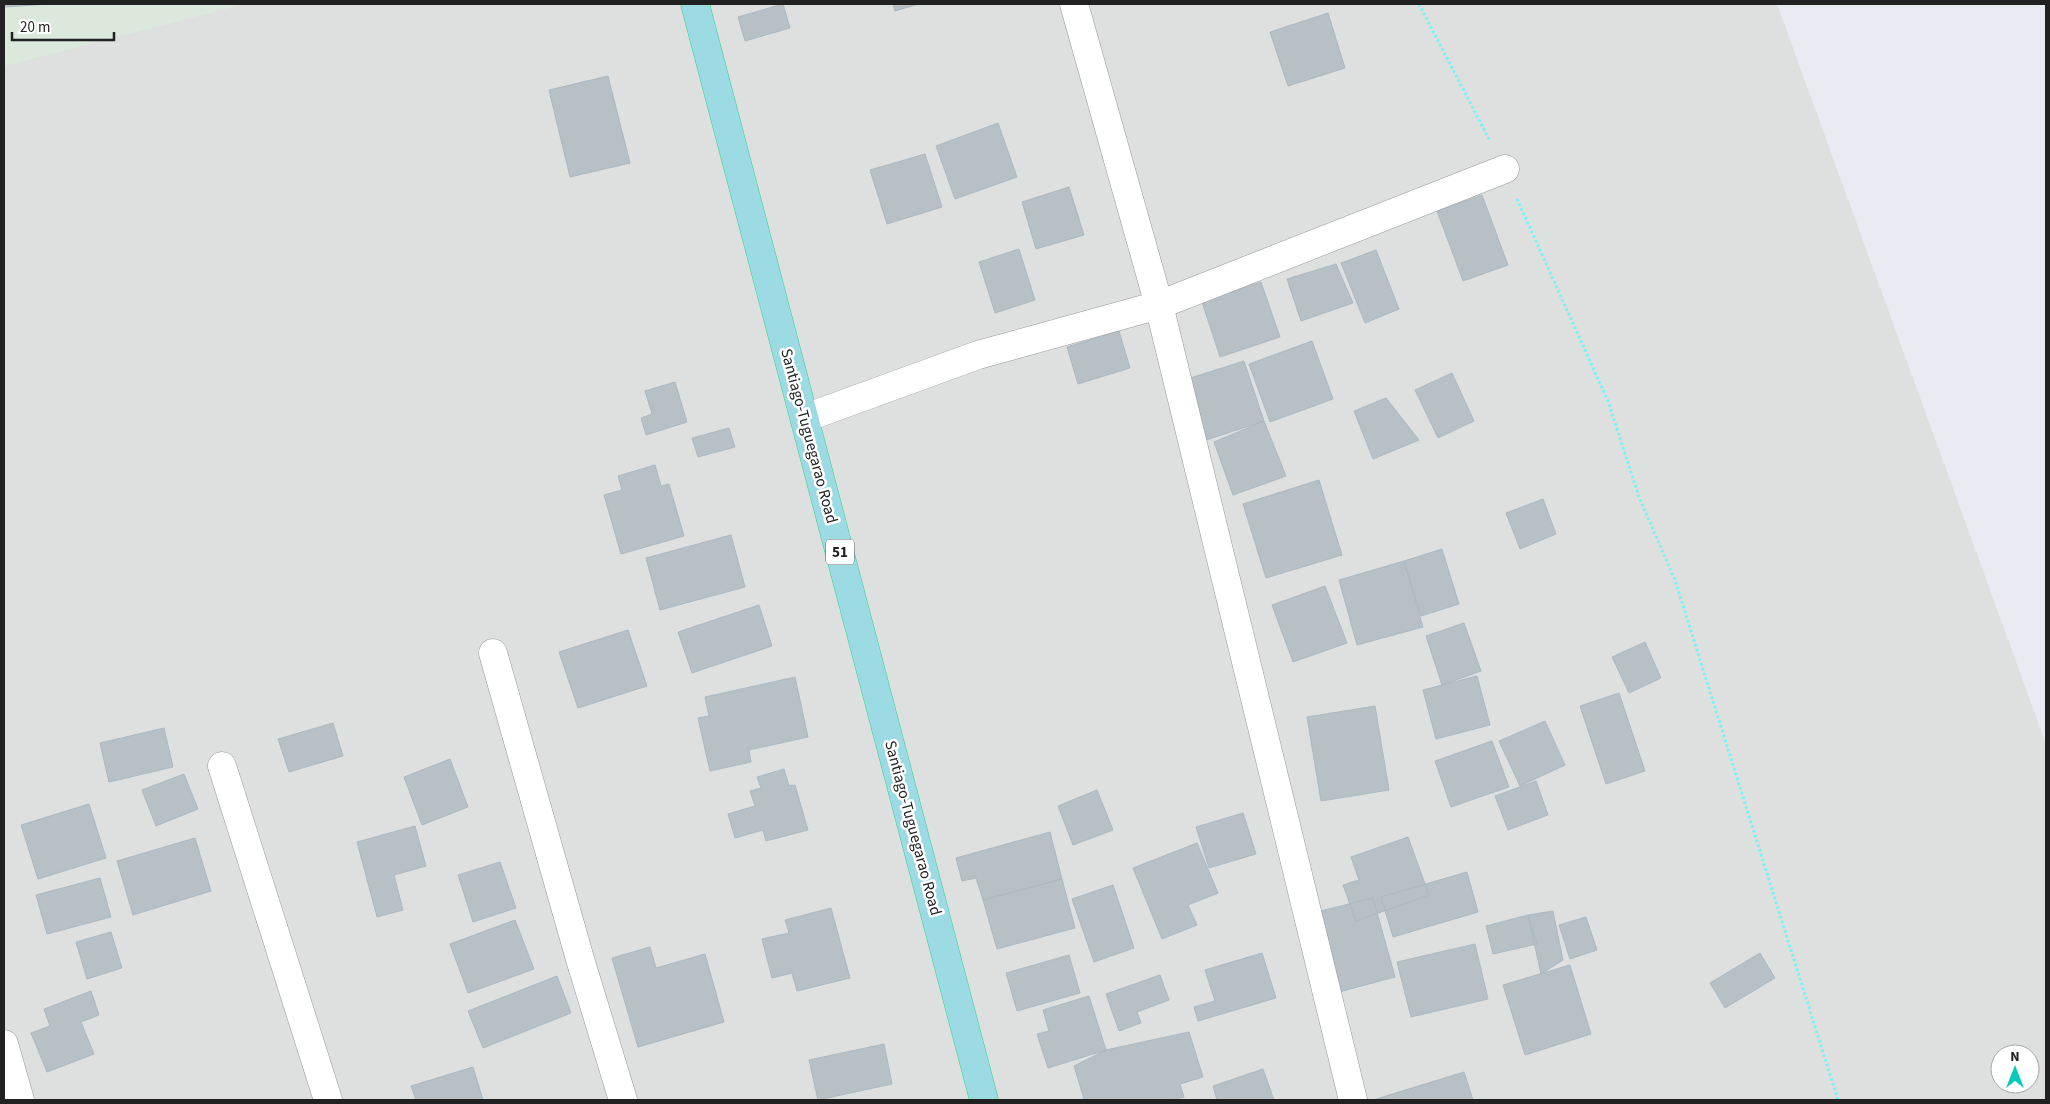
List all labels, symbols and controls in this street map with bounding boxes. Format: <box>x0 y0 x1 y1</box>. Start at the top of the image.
scale bar <box>12 10 115 42</box>
text: 20 m <box>20 17 50 38</box>
street label: Santiago-Tuguegarao Road <box>775 346 843 526</box>
road number: 51 <box>826 540 854 564</box>
street label: Santiago-Tuguegarao Road <box>879 738 947 918</box>
north arrow <box>1990 1044 2040 1094</box>
text: N <box>2010 1047 2020 1067</box>

